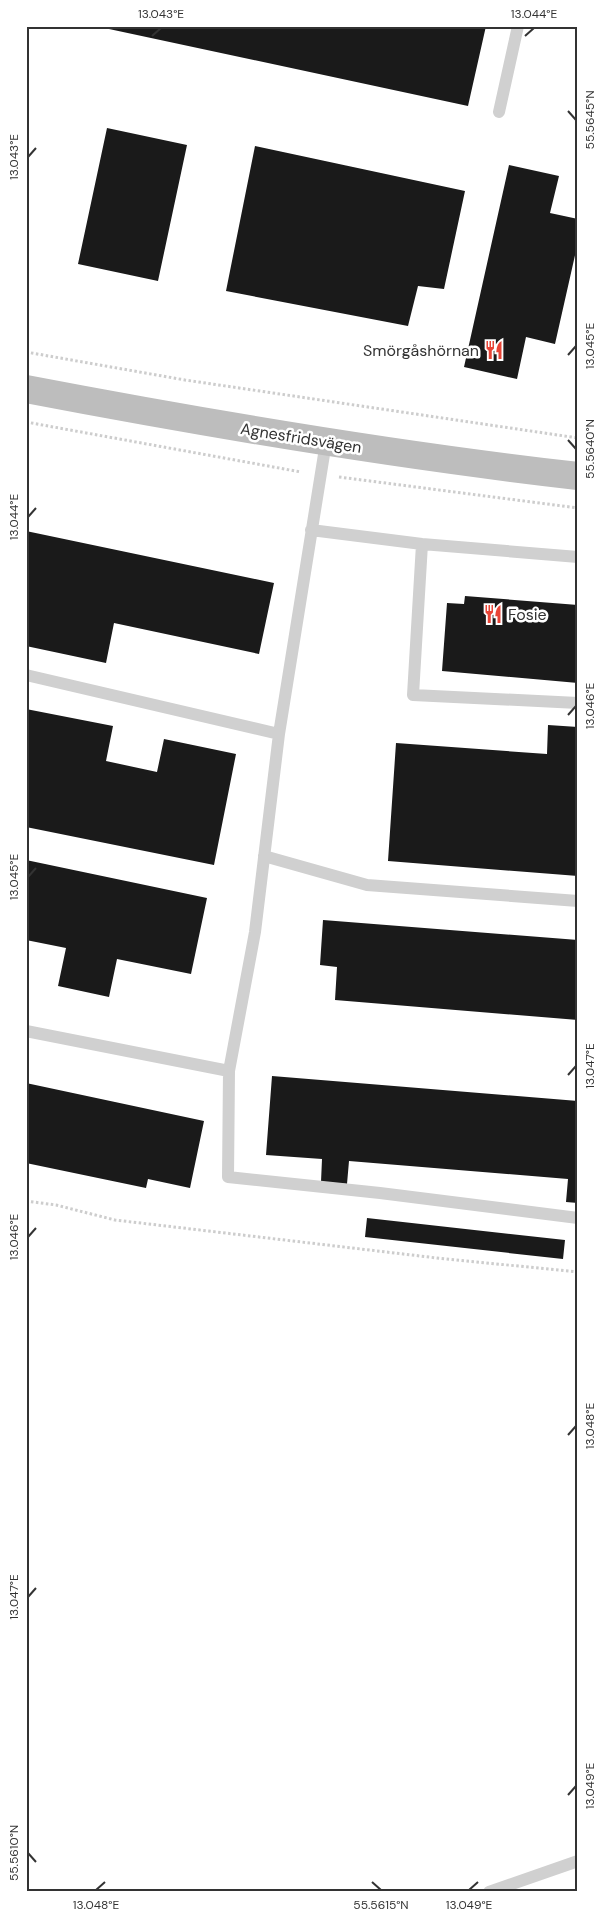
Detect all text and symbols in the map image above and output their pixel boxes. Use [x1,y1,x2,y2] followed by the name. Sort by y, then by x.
[138,6,184,22] text: 13.043°E
[511,6,557,22] text: 13.044°E
[582,91,598,149] text: 55.5645°N
[6,134,22,180] text: 13.043°E
[582,323,598,369] text: 13.045°E
[483,339,505,361] restaurant icon: Smörgåshörnan
[363,340,479,361] place label: Smörgåshörnan
[239,418,363,458] street label: Agnesfridsvägen
[582,419,598,479] text: 55.5640°N
[6,494,22,540] text: 13.044°E
[482,603,504,625] restaurant icon: Fosie
[508,604,547,625] place label: Fosie
[582,682,598,729] text: 13.046°E
[6,854,22,900] text: 13.045°E
[582,1043,598,1089] text: 13.047°E
[6,1213,22,1260] text: 13.046°E
[582,1403,598,1449] text: 13.048°E
[6,1574,22,1620] text: 13.047°E
[582,1762,598,1809] text: 13.049°E
[6,1825,22,1881] text: 55.5610°N
[73,1897,119,1913] text: 13.048°E
[353,1897,409,1913] text: 55.5615°N
[446,1897,493,1913] text: 13.049°E

